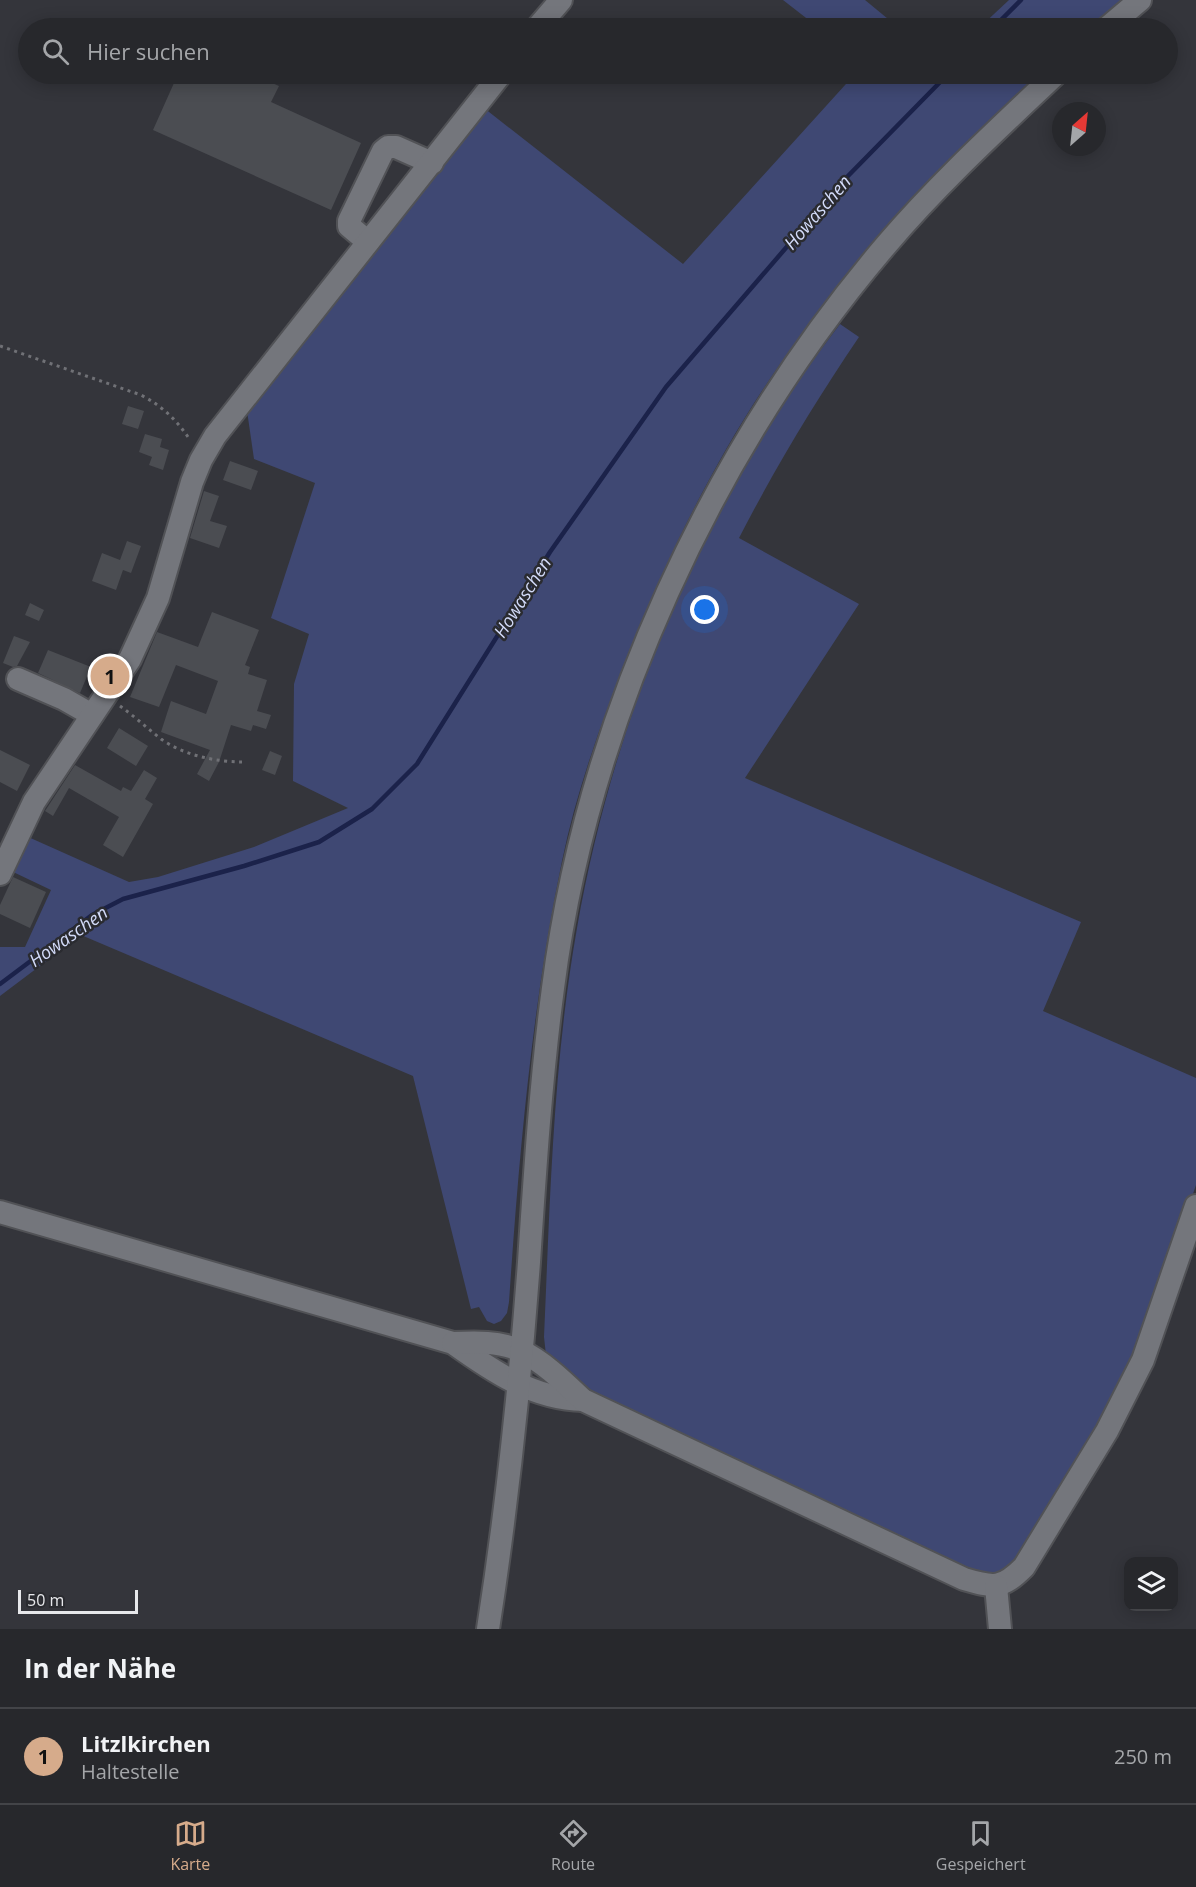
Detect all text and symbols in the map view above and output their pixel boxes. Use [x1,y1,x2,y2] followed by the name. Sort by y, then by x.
[18,18,1178,84] search box
[39,35,72,68] icon: search
[87,36,210,66] text: Hier suchen
[1052,102,1106,156] north arrow
[778,170,856,254] water label: Howaschen
[488,552,556,642] water label: Howaschen
[690,595,719,624] your location
[90,654,130,698] pin: 1
[24,900,112,972] water label: Howaschen
[1124,1557,1178,1611] map controls
[1124,1557,1178,1611] button: layers
[18,1587,138,1614] scale bar
[27,1589,64,1611] text: 50 m
[24,1650,176,1686] text: In der Nähe
[81,1728,211,1758] text: Litzlkirchen
[38,1743,49,1770] text: 1
[1114,1743,1172,1770] text: 250 m
[81,1758,180,1785] text: Haltestelle
[170,1817,210,1875] tab: Karte
[551,1817,595,1875] tab: Route
[936,1817,1026,1875] tab: Gespeichert

